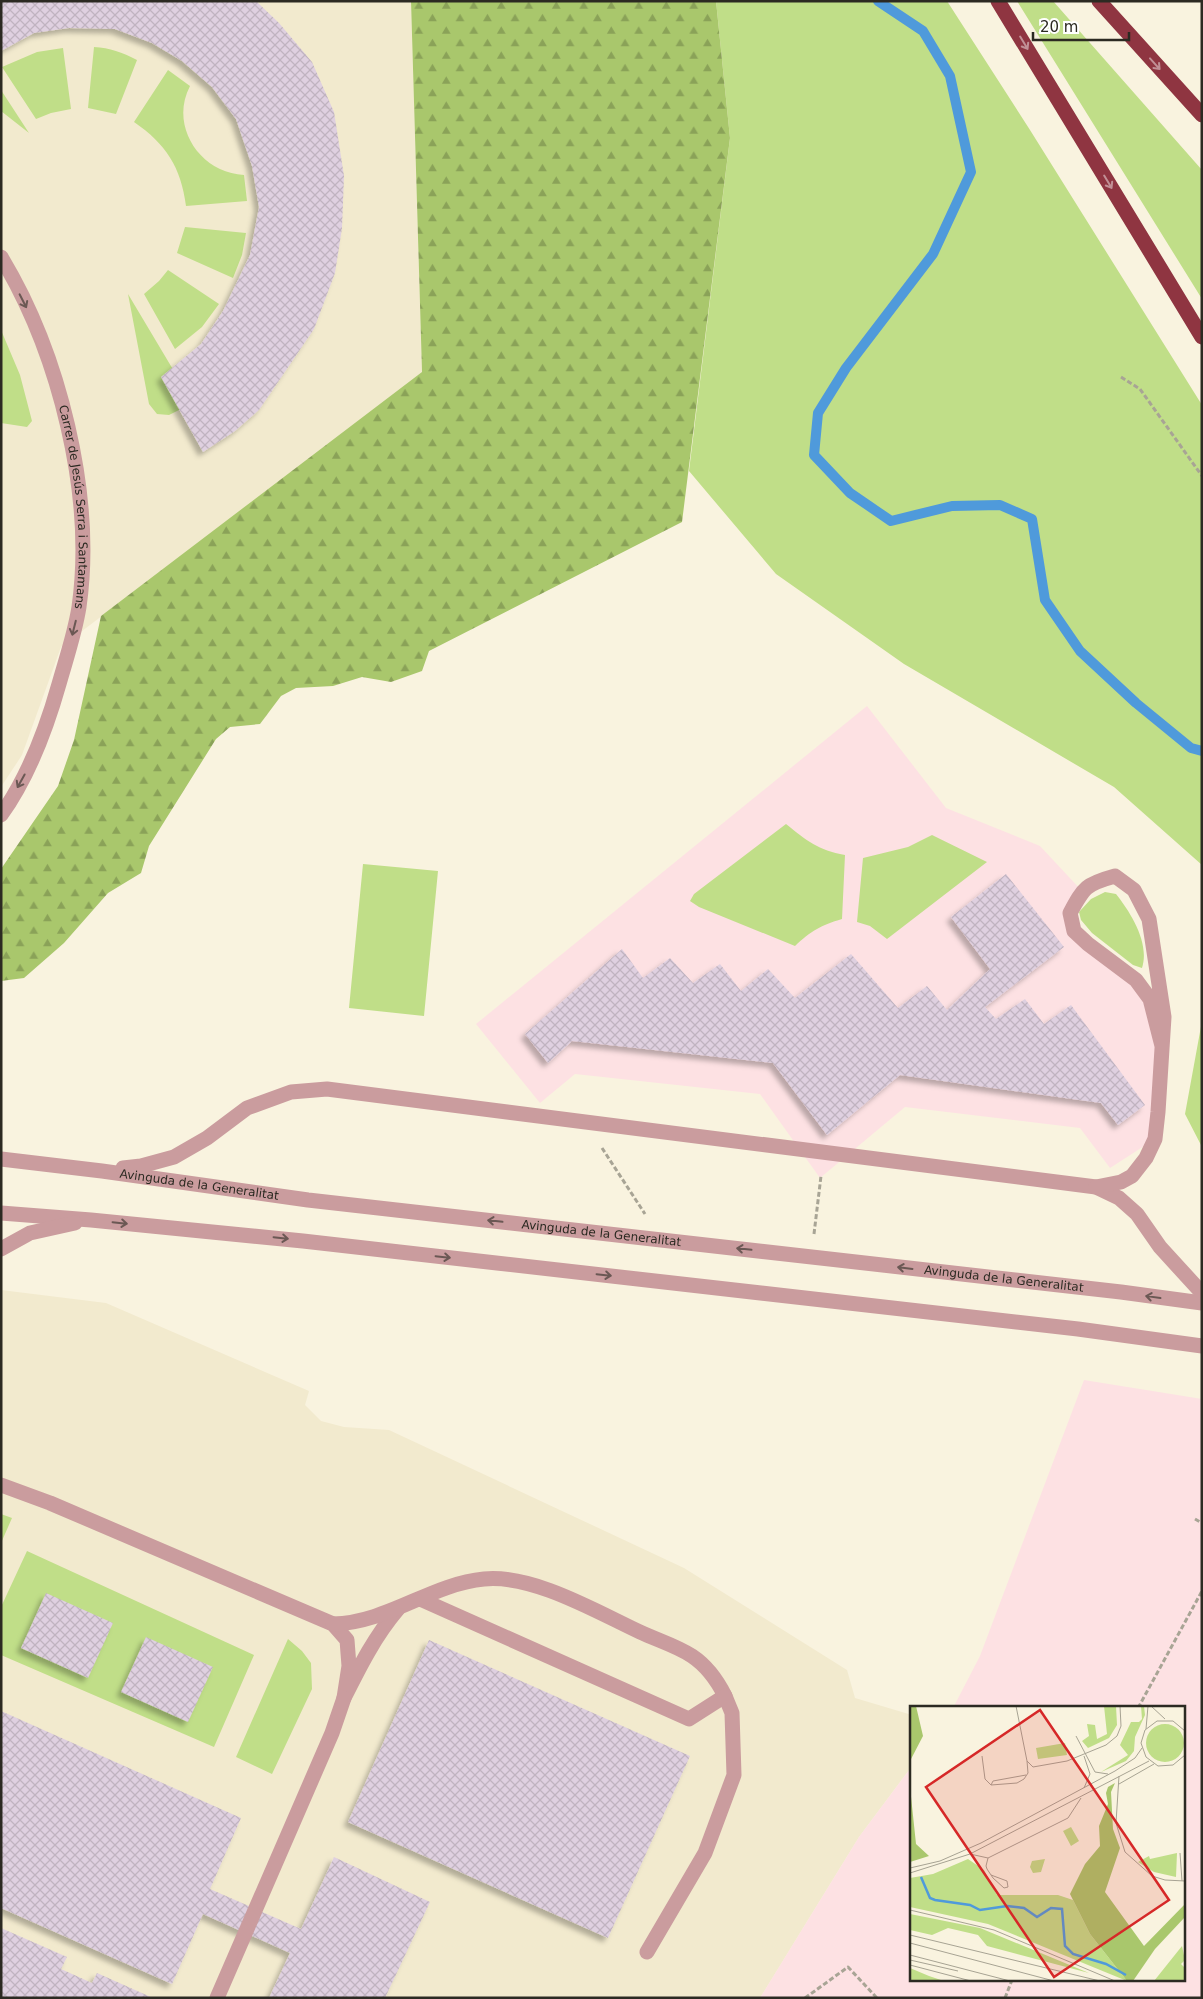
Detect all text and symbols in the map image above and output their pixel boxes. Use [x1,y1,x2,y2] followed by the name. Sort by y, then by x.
[1033,10,1129,42] scale bar
[1040,18,1078,36] text: 20 m
[1019,35,1029,49] one-way arrow
[1149,57,1161,70] one-way arrow
[1103,174,1113,188] one-way arrow
[18,293,28,308] one-way arrow
[56,404,90,610] street label: Carrer de Jesús Serra i Santamans
[68,620,78,636] one-way arrow
[16,774,26,789] one-way arrow
[119,1167,280,1203] street label: Avinguda de la Generalitat
[488,1216,504,1226] one-way arrow
[521,1217,682,1249] street label: Avinguda de la Generalitat
[111,1218,127,1227] one-way arrow
[273,1234,289,1243] one-way arrow
[736,1244,752,1254] one-way arrow
[435,1252,451,1262] one-way arrow
[897,1263,913,1273] one-way arrow
[923,1263,1085,1295] street label: Avinguda de la Generalitat
[596,1270,612,1280] one-way arrow
[1146,1291,1162,1301] one-way arrow
[910,1706,1186,1982] inset map

